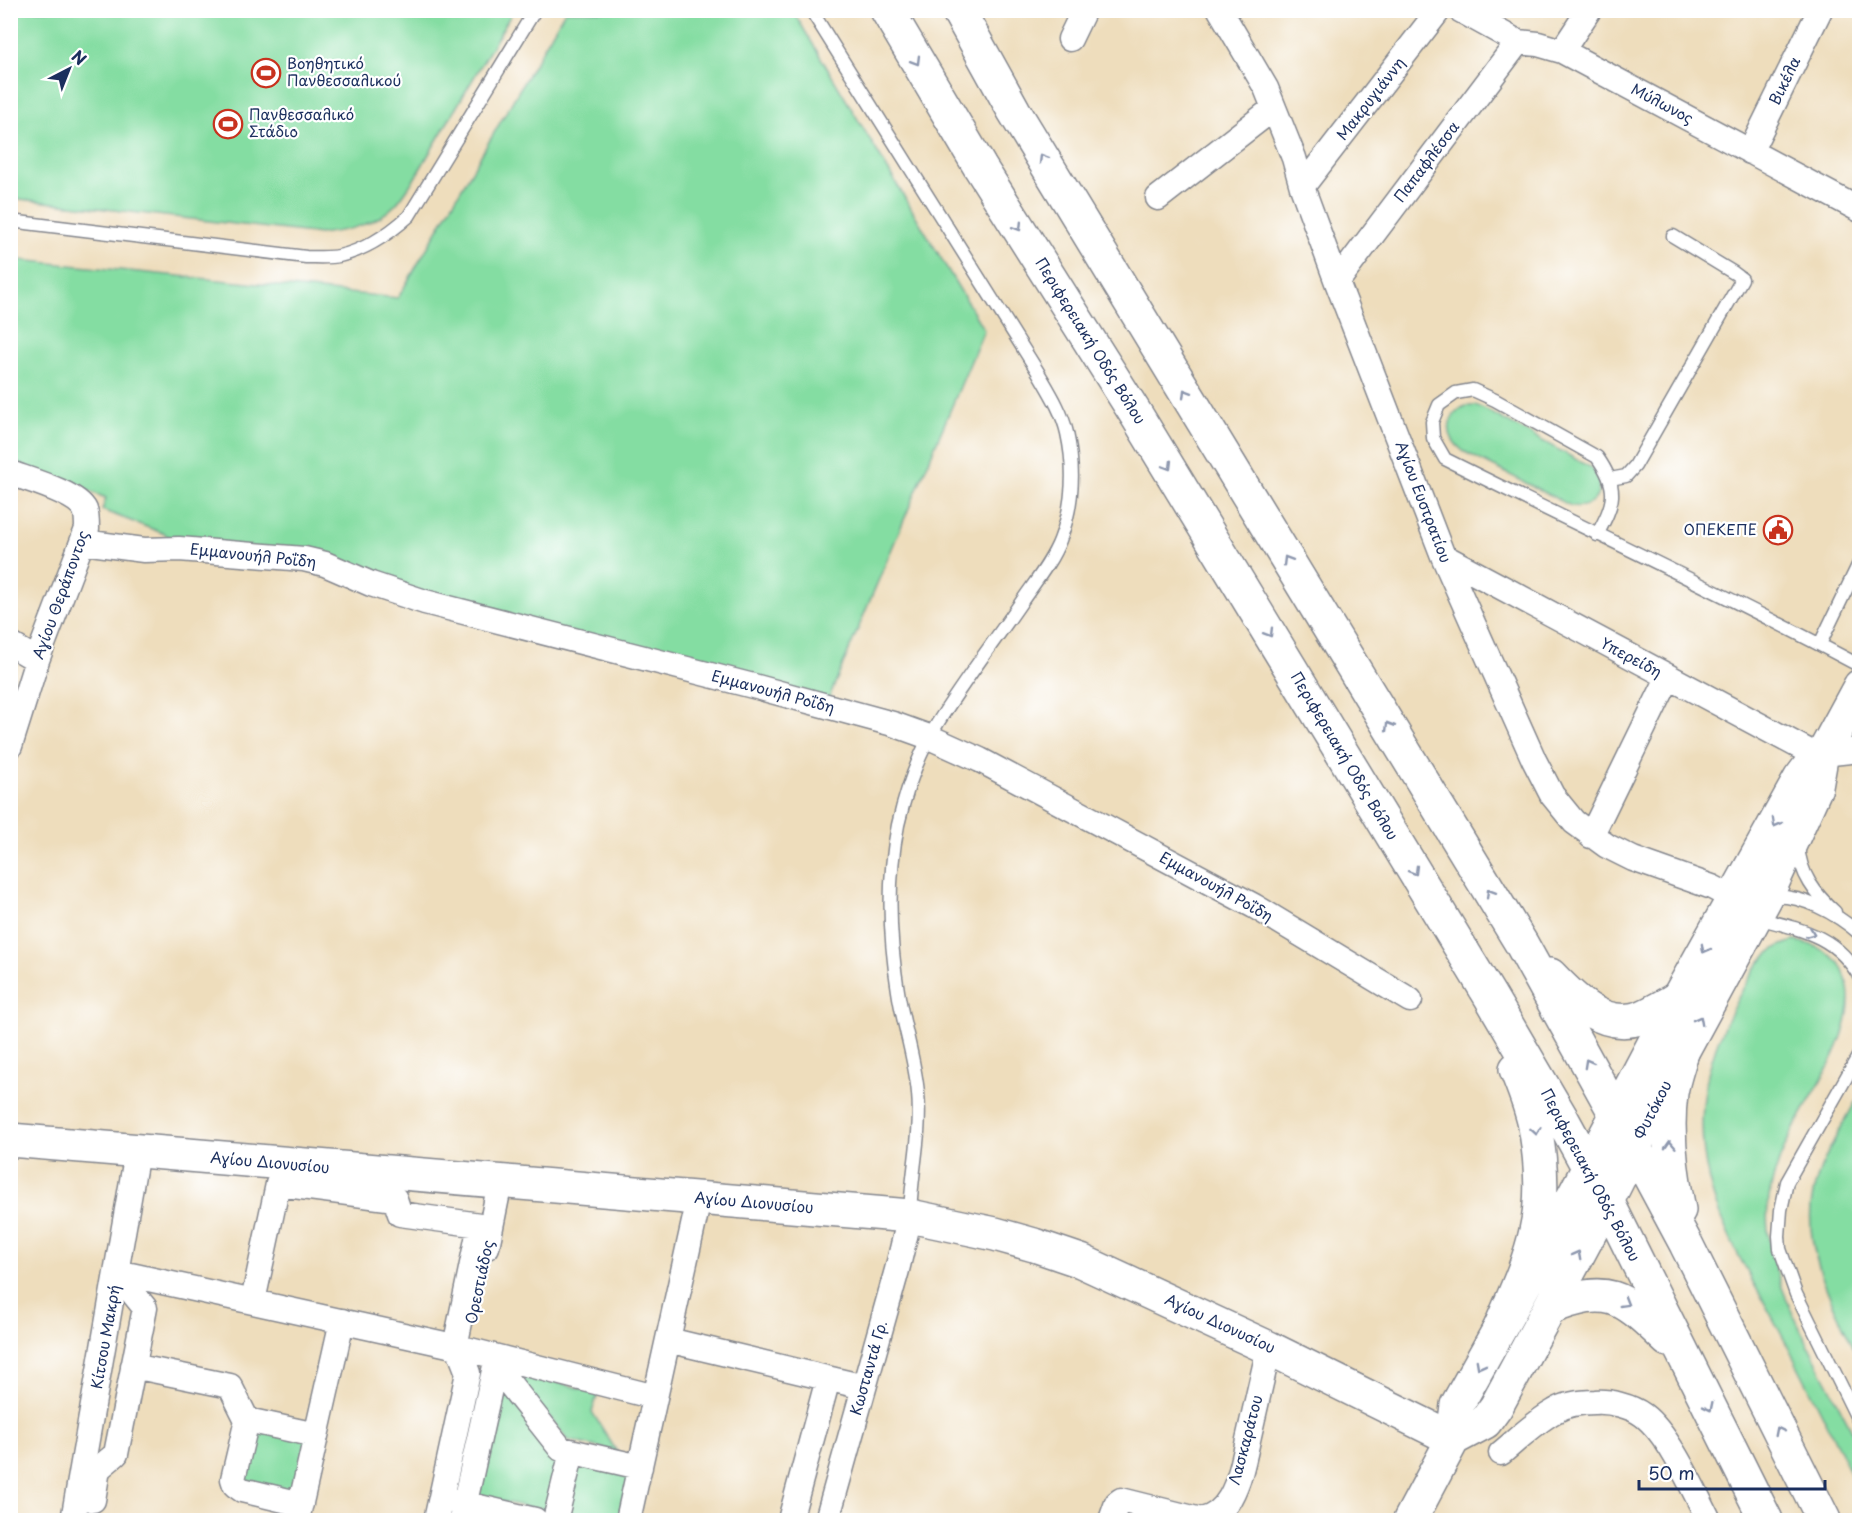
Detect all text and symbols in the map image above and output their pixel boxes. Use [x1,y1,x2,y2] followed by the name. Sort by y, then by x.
[39,39,99,99] north arrow
[67,44,92,70] text: N
[287,51,401,91] place label: Βοηθητικό Πανθεσσαλικού
[1330,52,1410,145] street label: Μακρυγιάννη
[1762,52,1805,108] street label: Βικέλα
[908,55,920,65] one-way arrow
[250,57,282,89] sports icon: Βοηθητικό Πανθεσσαλικού
[1627,77,1698,129] street label: Μύλωνος
[249,102,354,142] place label: Πανθεσσαλικό Στάδιο
[212,108,244,140] sports icon: Πανθεσσαλικό Στάδιο
[1388,115,1464,207] street label: Παπαφλέσσα
[1038,154,1050,164] one-way arrow
[1011,221,1023,231] one-way arrow
[1030,252,1152,428] street label: Περιφερειακή Οδός Βόλου
[1182,389,1193,399] one-way arrow
[1391,437,1458,566] street label: Αγίου Ευστρατίου
[1160,460,1172,470] one-way arrow
[1762,514,1794,546] public building icon: ΟΠΕΚΕΠΕ
[1684,517,1757,540] place label: ΟΠΕΚΕΠΕ
[26,527,94,662] street label: Αγίου Θεράποντος
[189,536,317,573] street label: Εμμανουήλ Ροΐδη
[1283,556,1295,566] one-way arrow
[1262,627,1273,637] one-way arrow
[1597,631,1666,682] street label: Υπερείδη
[709,663,838,718] street label: Εμμανουήλ Ροΐδη
[1286,666,1405,844] street label: Περιφερειακή Οδός Βόλου
[1384,722,1396,732] one-way arrow
[1772,817,1783,827] one-way arrow
[1156,845,1278,926] street label: Εμμανουήλ Ροΐδη
[1407,865,1418,875] one-way arrow
[1486,889,1498,899] one-way arrow
[1806,926,1816,939] one-way arrow
[1701,943,1712,953] one-way arrow
[1692,1016,1703,1026] one-way arrow
[1584,1059,1595,1070] one-way arrow
[1627,1076,1676,1143] street label: Φυτόκου
[1536,1084,1647,1265] street label: Περιφερειακή Οδός Βόλου
[1529,1127,1541,1136] one-way arrow
[1664,1141,1677,1150] one-way arrow
[210,1145,331,1178] street label: Αγίου Διονυσίου
[694,1185,815,1218] street label: Αγίου Διονυσίου
[458,1237,499,1326] street label: Ορεστιάδος
[1570,1251,1581,1262] one-way arrow
[84,1283,125,1391] street label: Κίτσου Μακρή
[1162,1287,1280,1358] street label: Αγίου Διονυσίου
[1619,1296,1629,1308] one-way arrow
[843,1317,892,1418] street label: Κωσταντά Γρ.
[1476,1359,1487,1369] one-way arrow
[1222,1392,1268,1487] street label: Λασκαράτου
[1702,1400,1714,1411] one-way arrow
[1775,1426,1787,1437] one-way arrow
[1639,1453,1825,1491] scale bar
[1648,1459,1695,1486] text: 50 m

